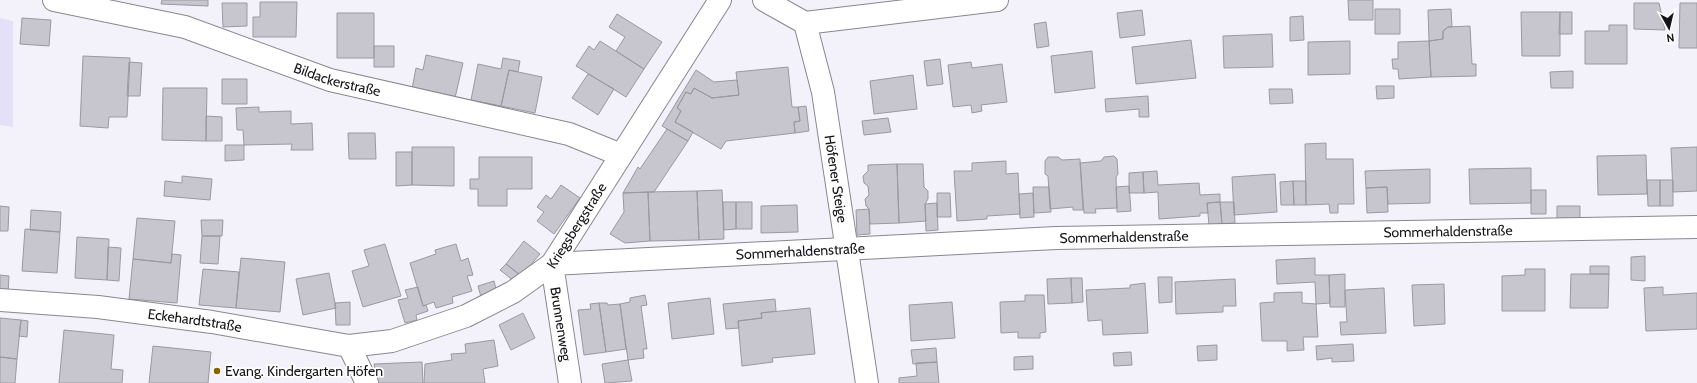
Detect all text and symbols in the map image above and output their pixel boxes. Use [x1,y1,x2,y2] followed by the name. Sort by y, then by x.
[1649,8,1689,48] north arrow
[1666,30,1675,45] text: N
[291,59,382,100] street label: Bildackerstraße
[821,134,852,224] street label: Höfener Steige
[542,179,610,272] street label: Kriegsbergstraße
[1383,221,1513,241] street label: Sommerhaldenstraße
[1059,227,1189,247] street label: Sommerhaldenstraße
[735,239,865,264] street label: Sommerhaldenstraße
[546,286,576,363] street label: Brunnenweg
[147,305,243,336] street label: Eckehardtstraße
[225,362,383,380] place label: Evang. Kindergarten Höfen
[212,366,222,376] marker: Evang. Kindergarten Höfen

